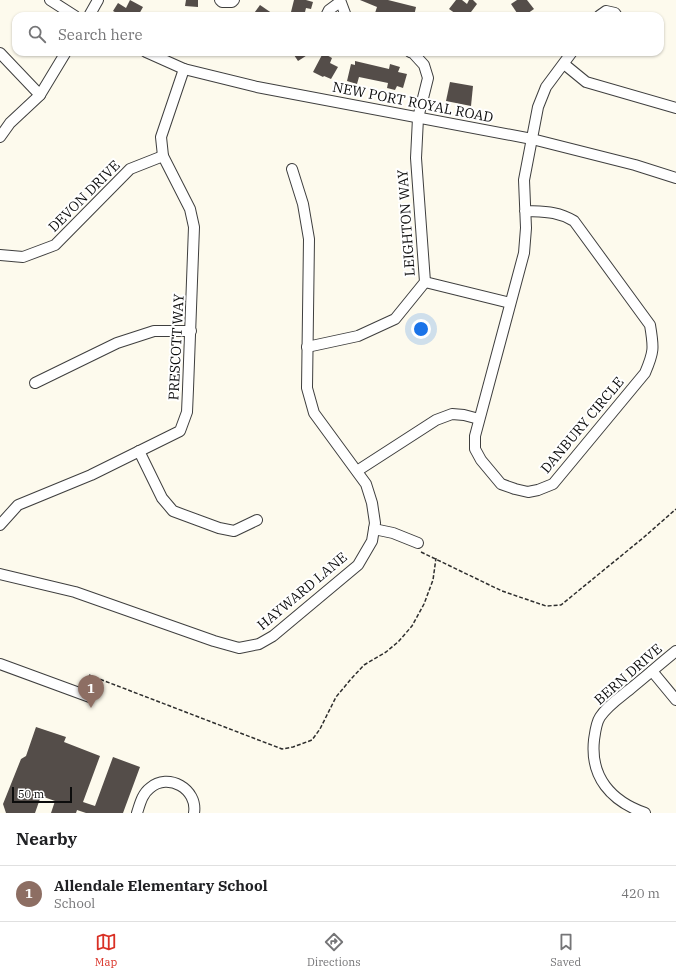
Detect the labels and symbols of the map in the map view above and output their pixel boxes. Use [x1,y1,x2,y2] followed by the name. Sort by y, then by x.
[331,78,495,126] street label: NEW PORT ROYAL ROAD
[44,156,124,236] street label: DEVON DRIVE
[393,169,419,277] street label: LEIGHTON WAY
[164,293,188,401] street label: PRESCOTT WAY
[411,319,431,339] your location
[536,373,628,477] street label: DANBURY CIRCLE
[253,548,351,634] street label: HAYWARD LANE
[590,640,666,708] street label: BERN DRIVE
[78,675,104,708] pin: 1
[12,785,72,804] scale bar

